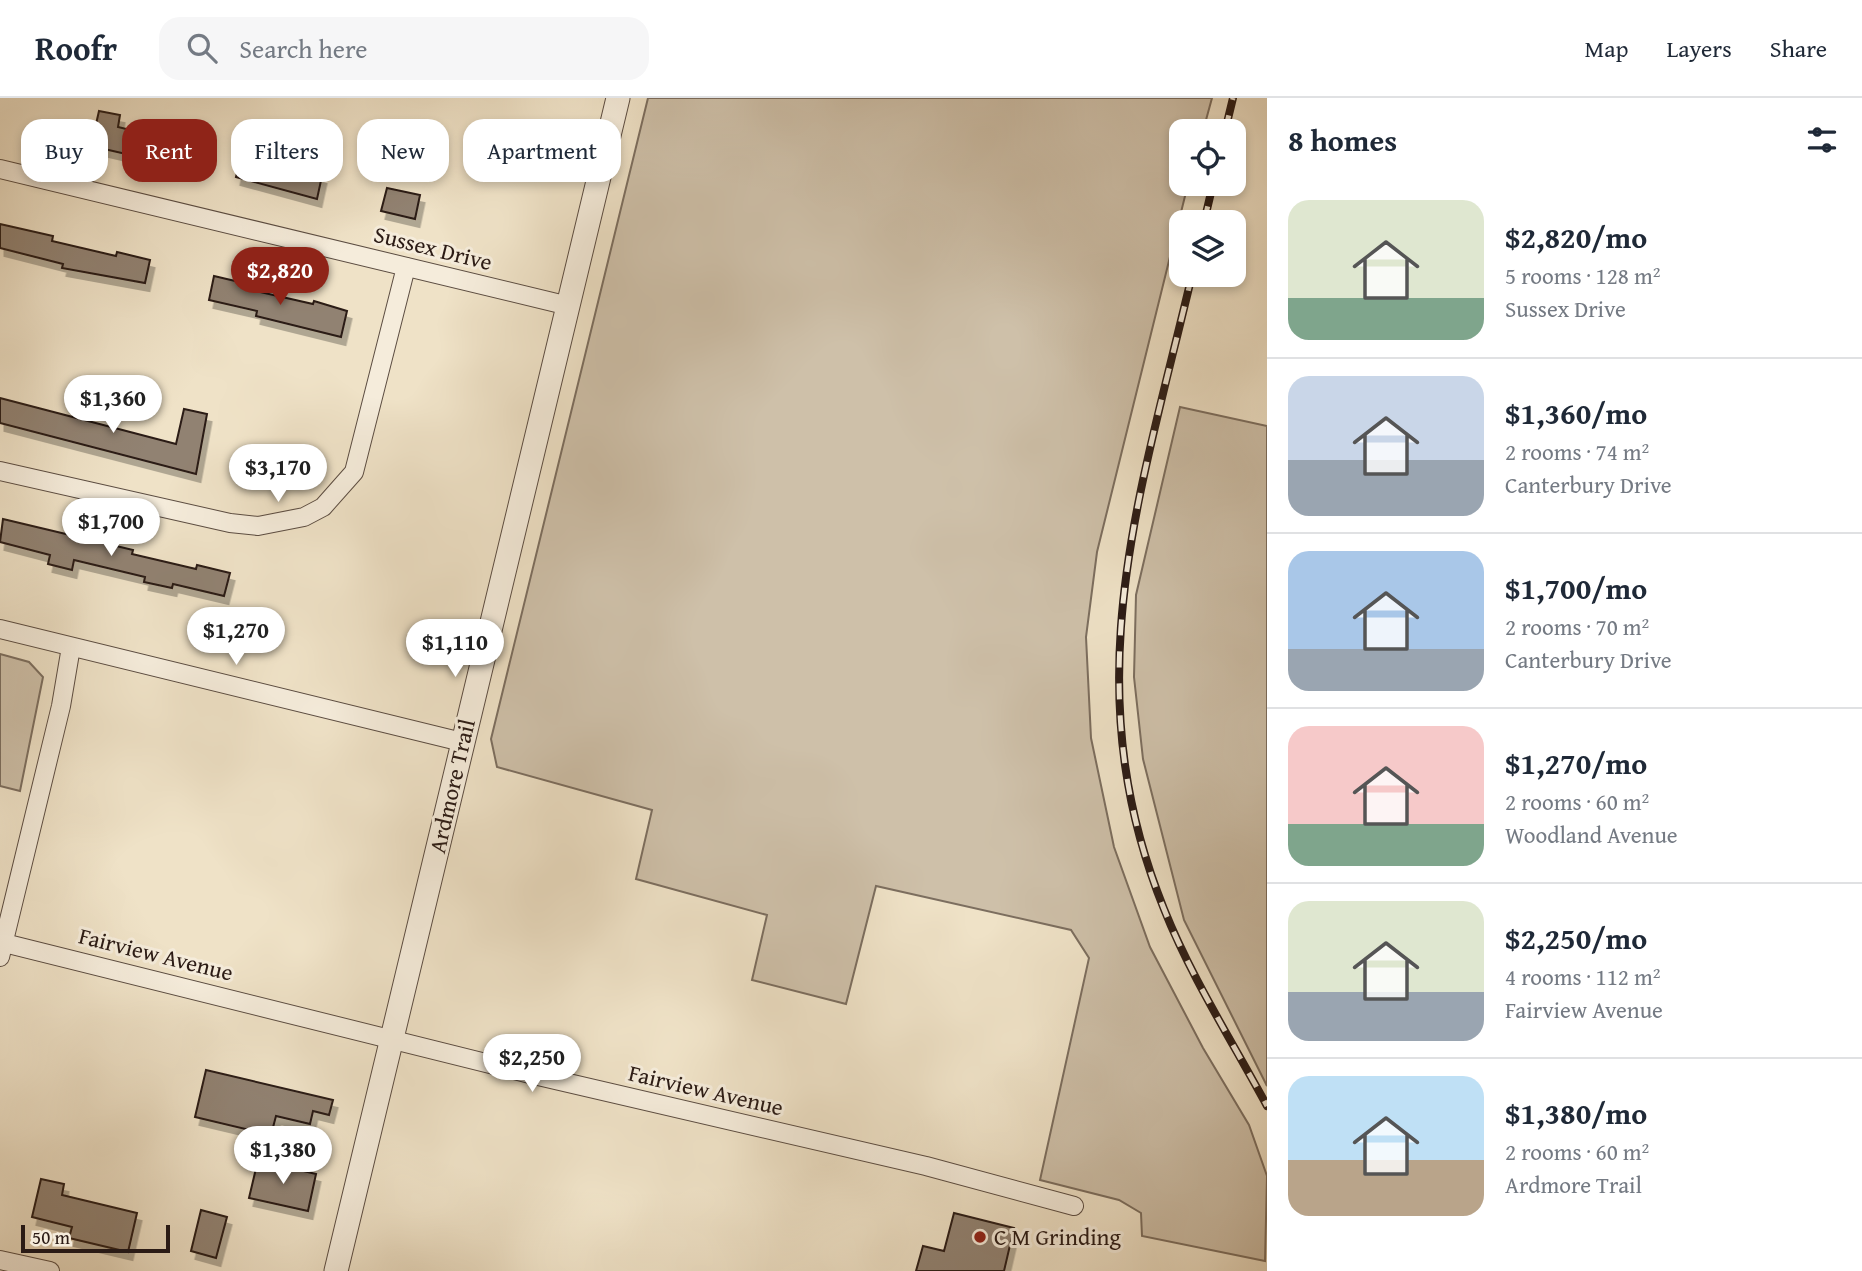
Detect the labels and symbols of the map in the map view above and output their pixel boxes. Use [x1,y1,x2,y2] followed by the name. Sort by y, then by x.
[371,217,496,278] street label: Sussex Drive
[223,248,337,307] pin: $2,820
[56,376,170,435] pin: $1,360
[221,444,335,504] pin: $3,170
[54,498,168,558] pin: $1,700
[179,608,293,667] pin: $1,270
[398,620,512,679] pin: $1,110
[420,715,483,856] street label: Ardmore Trail
[76,918,237,989] street label: Fairview Avenue
[475,1034,589,1094] pin: $2,250
[625,1056,787,1123] street label: Fairview Avenue
[226,1126,340,1186] pin: $1,380
[994,1220,1122,1253] place label: C M Grinding
[21,1222,170,1254] scale bar
[972,1229,988,1245] marker: C M Grinding

